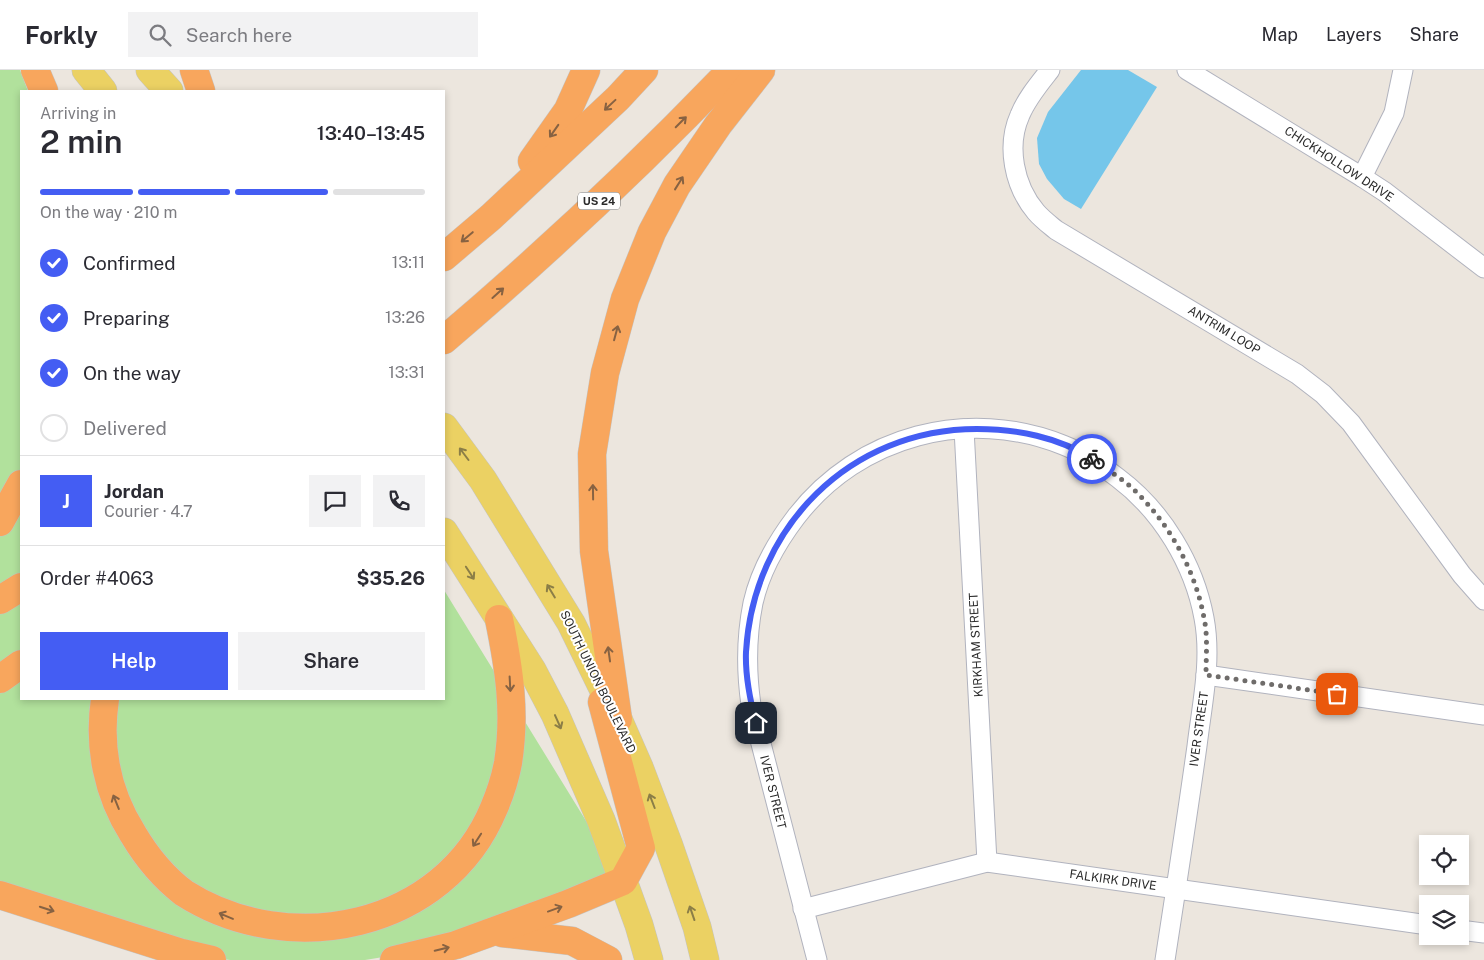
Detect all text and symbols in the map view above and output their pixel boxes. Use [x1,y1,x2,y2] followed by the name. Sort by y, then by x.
[128,12,478,57] search box
[25,21,98,49] text: Forkly
[146,21,174,49] icon: search
[186,24,292,46] text: Search here
[1262,24,1298,45] text: Map
[1326,24,1382,45] text: Layers
[1410,24,1459,45] text: Share
[604,99,617,111] one-way arrow
[40,104,116,123] text: Arriving in
[675,116,687,128] one-way arrow
[317,122,425,144] text: 13:40–13:45
[40,123,123,160] text: 2 min
[549,123,559,137] one-way arrow
[1282,123,1396,205] street label: CHICKHOLLOW DRIVE
[674,177,684,191] one-way arrow
[578,192,620,210] road number: US 24
[40,203,177,222] text: On the way · 210 m
[461,231,474,242] one-way arrow
[40,249,68,277] icon: check
[83,252,176,274] text: Confirmed
[392,253,425,272] text: 13:11
[491,287,504,298] one-way arrow
[1185,303,1263,357] street label: ANTRIM LOOP
[40,304,68,332] icon: check
[83,307,170,329] text: Preparing
[385,308,425,327] text: 13:26
[612,325,621,341] one-way arrow
[40,359,68,387] icon: check
[83,362,181,384] text: On the way
[388,363,425,382] text: 13:31
[83,417,167,439] text: Delivered
[1067,434,1117,484] courier
[1078,445,1106,473] icon: bike
[459,447,469,461] one-way arrow
[309,475,361,527] button: chat
[373,475,425,527] button: phone
[104,480,164,502] text: Jordan
[588,485,597,501] one-way arrow
[62,490,70,512] text: J
[104,502,193,521] text: Courier · 4.7
[465,566,475,580] one-way arrow
[40,567,154,589] text: Order #4063
[356,567,425,589] text: $35.26
[546,585,556,599] one-way arrow
[966,592,986,698] street label: KIRKHAM STREET
[557,608,639,756] street label: SOUTH UNION BOULEVARD
[40,632,228,690] button: Help
[238,632,425,690] button: Share
[604,646,614,662] one-way arrow
[1316,673,1358,715] pin
[506,676,515,692] one-way arrow
[1323,680,1351,708] icon: bag
[1187,691,1211,767] street label: IVER STREET
[735,702,777,744] pin
[742,709,770,737] icon: home
[554,714,564,729] one-way arrow
[757,754,789,830] street label: IVER STREET
[646,793,655,808] one-way arrow
[111,795,121,810] one-way arrow
[472,833,482,847] one-way arrow
[1419,835,1469,945] map controls
[1419,835,1469,885] button: locate
[1068,867,1158,893] street label: FALKIRK DRIVE
[1419,895,1469,945] button: layers
[38,904,54,914] one-way arrow
[547,904,562,913] one-way arrow
[687,906,696,921] one-way arrow
[219,910,234,920] one-way arrow
[433,944,449,953] one-way arrow

